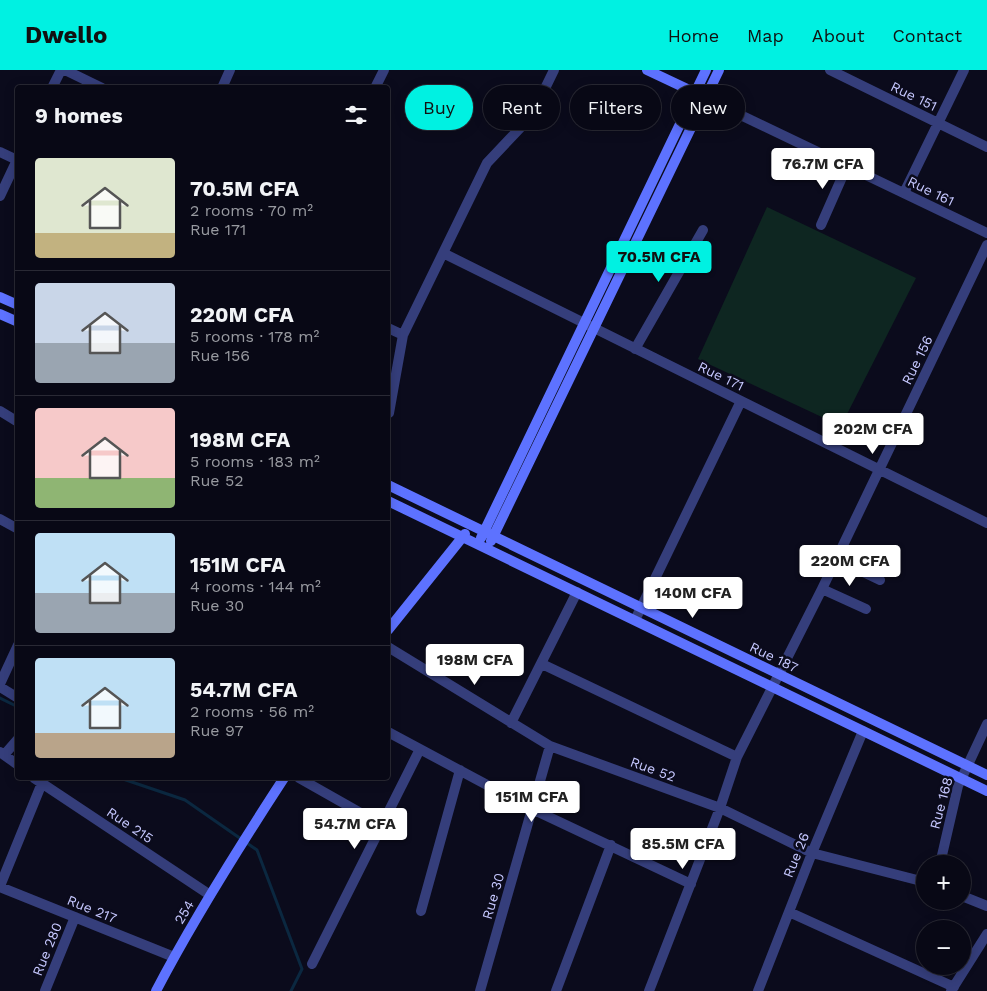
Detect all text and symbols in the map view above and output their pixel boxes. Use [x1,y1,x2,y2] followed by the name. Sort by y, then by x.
[25,21,107,49] text: Dwello
[668,25,719,46] text: Home
[747,25,784,46] text: Map
[812,25,864,46] text: About
[892,25,962,46] text: Contact
[888,78,940,114] street label: Rue 151
[405,85,473,130] chip: Buy
[483,85,560,130] chip: Rent
[570,85,661,130] chip: Filters
[671,85,745,130] chip: New
[342,101,370,129] icon: filters
[35,103,123,128] text: 9 homes
[766,148,880,190] pin: 76.7M CFA
[782,154,864,173] text: 76.7M CFA
[905,173,957,209] street label: Rue 161
[190,176,299,201] text: 70.5M CFA
[75,178,135,238] icon: home
[190,201,313,220] text: 2 rooms · 70 m²
[190,220,246,239] text: Rue 171
[602,240,716,283] pin: 70.5M CFA
[617,247,701,266] text: 70.5M CFA
[190,302,294,327] text: 220M CFA
[75,303,135,363] icon: home
[190,327,319,346] text: 5 rooms · 178 m²
[898,333,936,387] street label: Rue 156
[190,346,250,365] text: Rue 156
[695,358,747,394] street label: Rue 171
[821,412,925,455] pin: 202M CFA
[833,419,913,438] text: 202M CFA
[190,427,290,452] text: 198M CFA
[75,428,135,488] icon: home
[190,452,320,471] text: 5 rooms · 183 m²
[190,471,244,490] text: Rue 52
[798,544,902,587] pin: 220M CFA
[810,551,890,570] text: 220M CFA
[190,552,286,577] text: 151M CFA
[75,553,135,613] icon: home
[641,576,745,619] pin: 140M CFA
[190,577,321,596] text: 4 rooms · 144 m²
[654,583,732,602] text: 140M CFA
[190,596,244,615] text: Rue 30
[747,638,801,676] street label: Rue 187
[423,644,527,686] pin: 198M CFA
[437,650,513,669] text: 198M CFA
[190,677,297,702] text: 54.7M CFA
[75,678,135,738] icon: home
[190,702,314,721] text: 2 rooms · 56 m²
[190,721,244,740] text: Rue 97
[628,753,678,785] street label: Rue 52
[926,775,956,831] street label: Rue 168
[480,780,584,823] pin: 151M CFA
[496,787,568,806] text: 151M CFA
[104,804,156,846] street label: Rue 215
[298,808,412,850] pin: 54.7M CFA
[314,814,396,833] text: 54.7M CFA
[626,828,740,870] pin: 85.5M CFA
[780,830,812,880] street label: Rue 26
[642,834,724,853] text: 85.5M CFA
[916,855,971,975] map controls
[916,855,971,910] button: +
[479,871,507,921] street label: Rue 30
[65,892,119,926] street label: Rue 217
[171,897,197,927] street label: 254
[29,920,65,978] street label: Rue 280
[916,920,971,975] button: −

